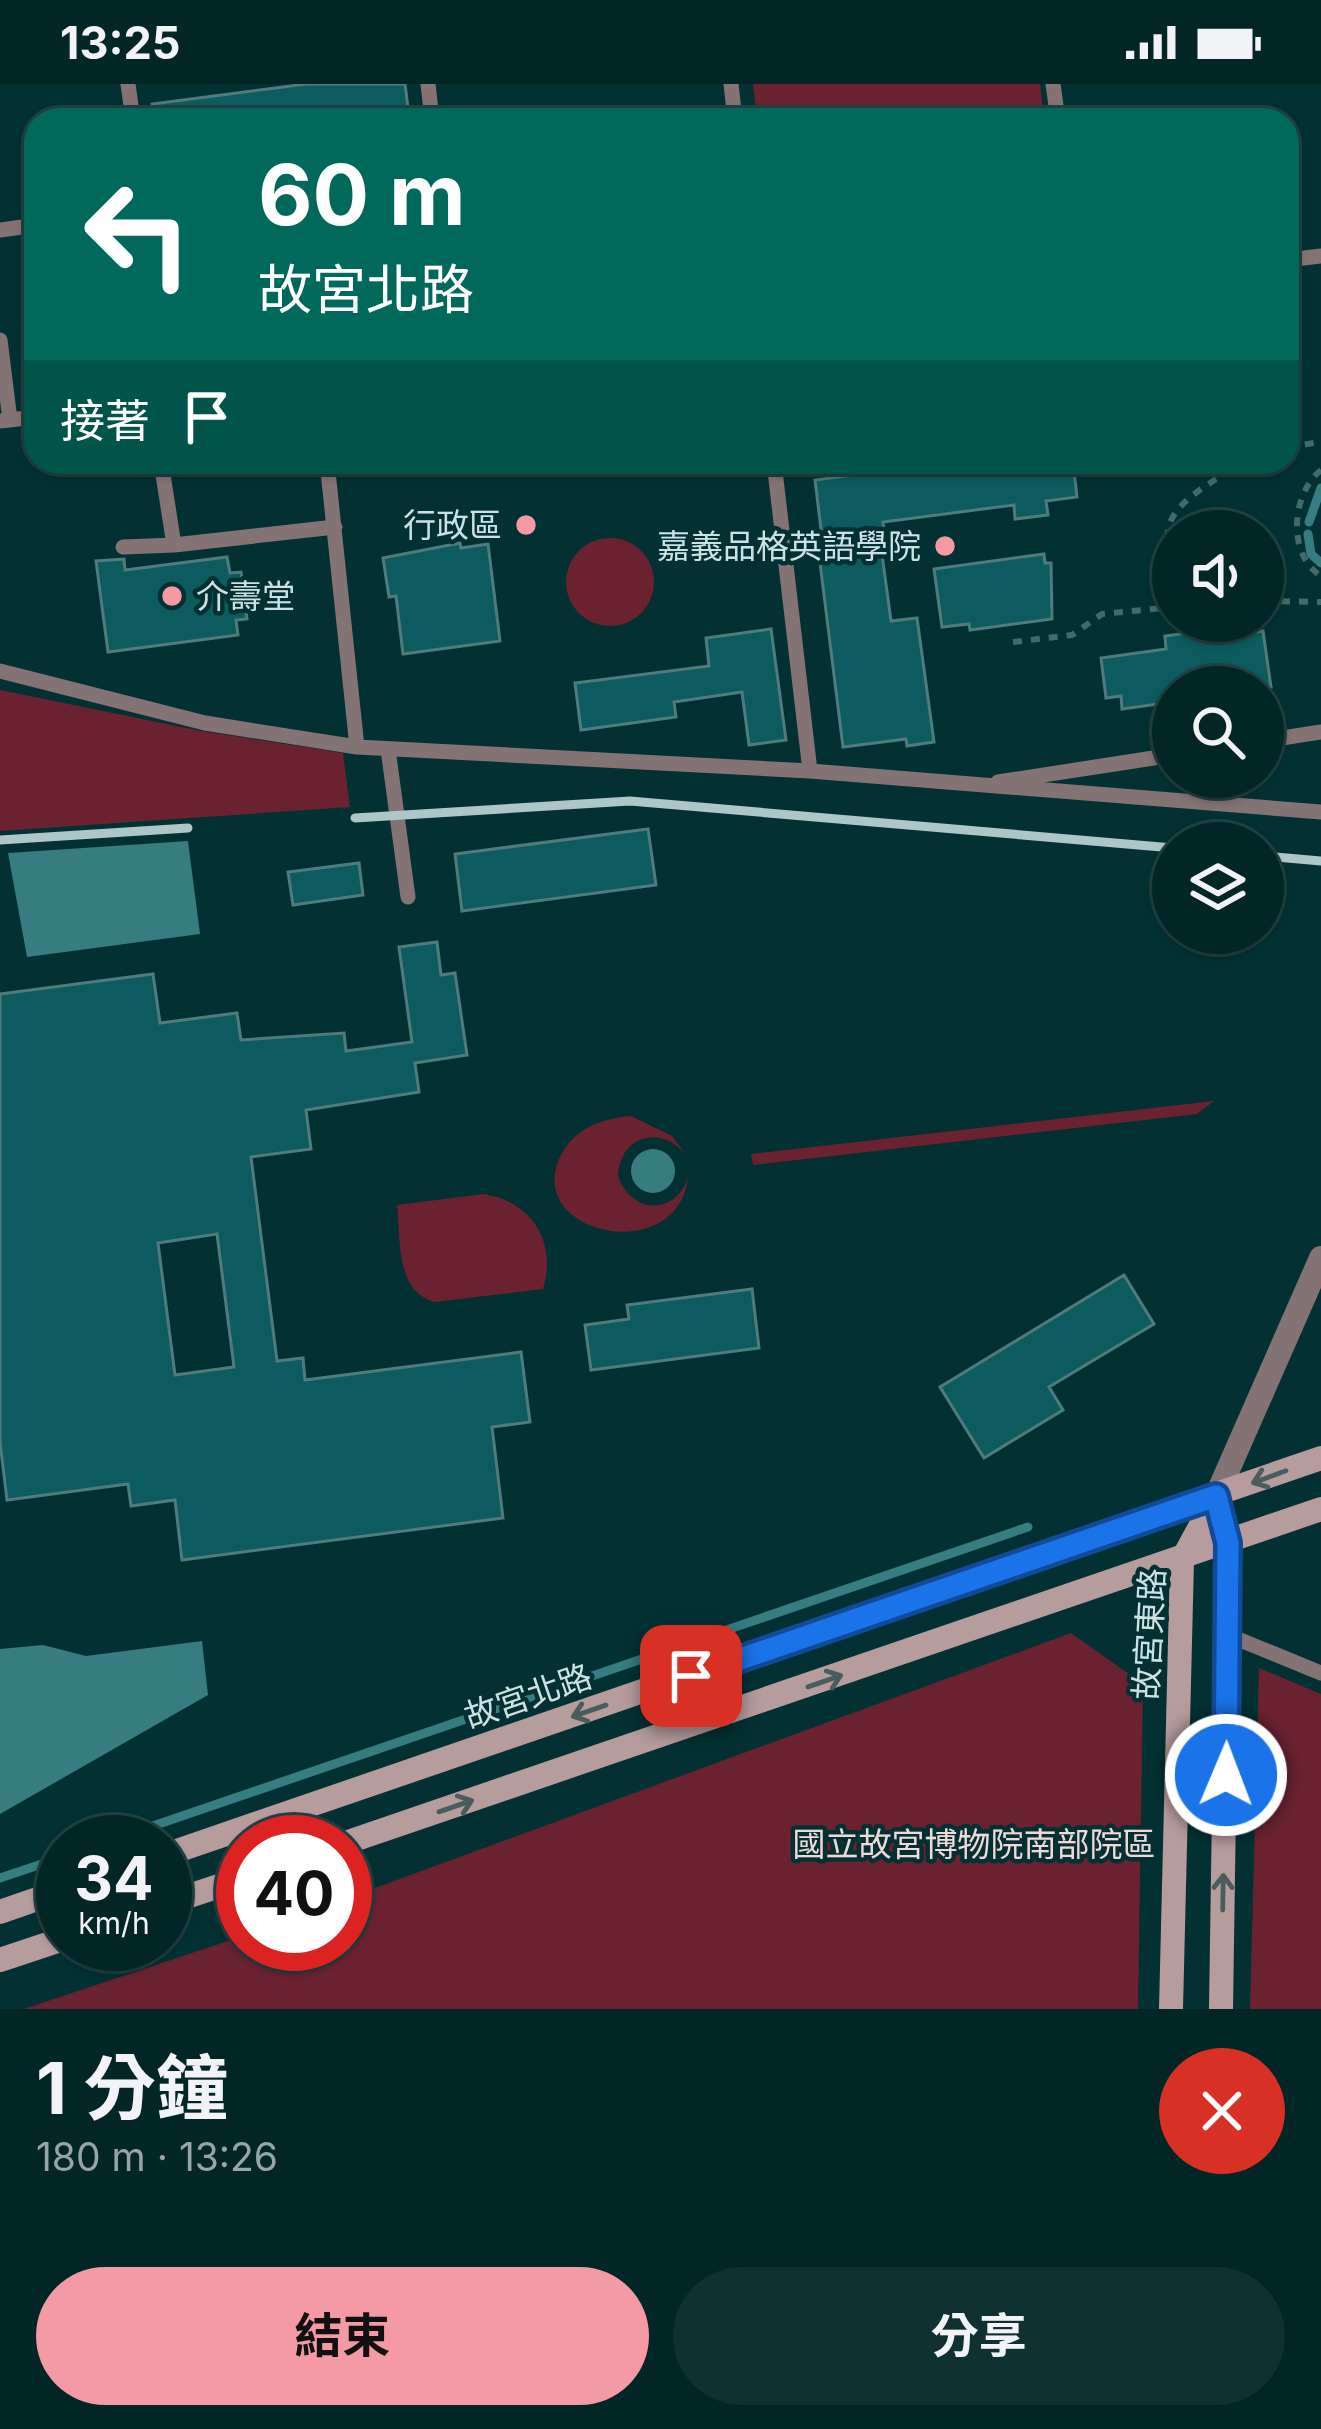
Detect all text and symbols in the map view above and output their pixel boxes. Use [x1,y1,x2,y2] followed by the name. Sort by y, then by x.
[60,15,181,70] text: 13:25
[258,144,466,245] text: 60 m
[60,156,216,312] icon: left
[258,257,474,322] text: 故宮北路
[174,384,240,450] icon: arrive
[60,393,150,448] text: 接著
[403,505,502,545] place label: 行政區
[1152,510,1284,954] map controls
[1152,510,1284,642] button: sound
[513,512,539,538] marker: 行政區
[657,526,921,566] place label: 嘉義品格英語學院
[932,533,958,559] marker: 嘉義品格英語學院
[196,576,295,616] place label: 介壽堂
[159,583,185,609] marker: 介壽堂
[1152,666,1284,798] button: search
[1152,822,1284,954] button: layers
[1251,1468,1288,1490] one-way arrow
[1126,1567,1172,1701] street label: 故宮東路
[640,1625,742,1727] pin
[658,1643,724,1709] icon: arrive
[459,1656,597,1736] street label: 故宮北路
[806,1669,843,1690] one-way arrow
[571,1702,608,1723] one-way arrow
[1163,1712,1289,1838] position arrow
[437,1794,474,1815] one-way arrow
[216,1815,372,1971] speed limit sign: 40
[793,1824,1156,1864] park label: 國立故宮博物院南部院區
[74,1842,154,1914] text: 34
[1212,1873,1235,1912] one-way arrow
[78,1905,150,1941] text: km/h
[36,2044,228,2131] text: 1 分鐘
[1159,2048,1285,2174] button: close
[36,2133,278,2180] text: 180 m · 13:26
[36,2267,649,2405] button: 結束
[673,2267,1285,2405] button: 分享

